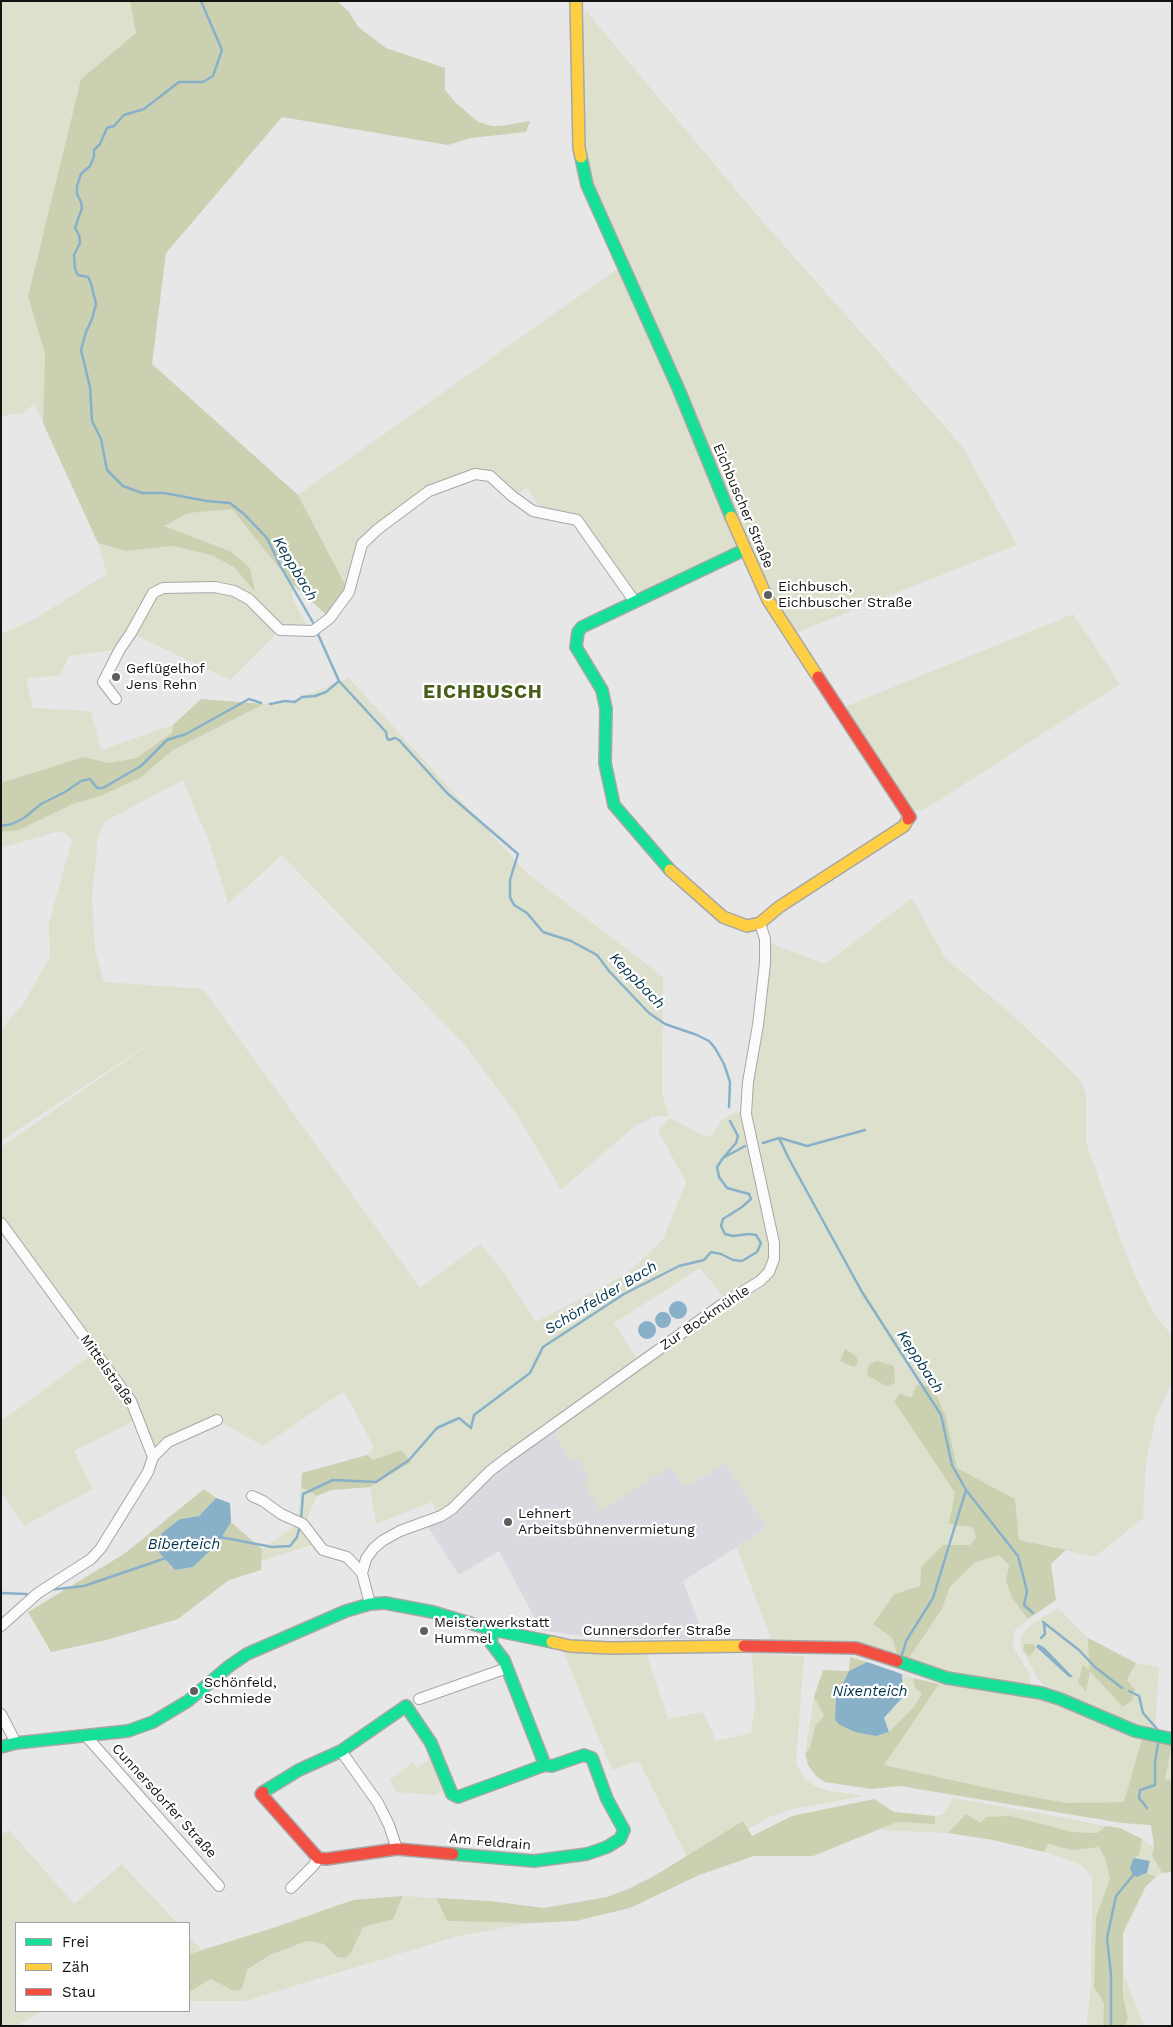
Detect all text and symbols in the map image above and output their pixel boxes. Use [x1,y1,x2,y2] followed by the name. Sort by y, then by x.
[709,441,777,571] street label: Eichbuscher Straße
[269,534,321,604] water label: Keppbach
[778,579,912,612] place label: Eichbusch, Eichbuscher Straße
[762,589,774,601] marker: Eichbusch, Eichbuscher Straße
[126,661,205,694] place label: Geflügelhof Jens Rehn
[110,671,122,683] marker: Geflügelhof Jens Rehn
[422,681,544,703] district label: EICHBUSCH
[606,949,668,1013] water label: Keppbach
[542,1257,660,1339] water label: Schönfelder Bach
[657,1282,753,1354] street label: Zur Bockmühle
[893,1327,947,1397] water label: Keppbach
[77,1331,137,1409] street label: Mittelstraße
[518,1506,695,1538] place label: Lehnert Arbeitsbühnenvermietung
[502,1516,514,1528] marker: Lehnert Arbeitsbühnenvermietung
[148,1536,220,1554] water label: Biberteich
[434,1615,549,1648] place label: Meisterwerkstatt Hummel
[583,1623,731,1639] street label: Cunnersdorfer Straße
[418,1625,430,1637] marker: Meisterwerkstatt Hummel
[204,1675,277,1708] place label: Schönfeld, Schmiede
[832,1683,908,1701] water label: Nixenteich
[188,1685,200,1697] marker: Schönfeld, Schmiede
[108,1740,220,1862] street label: Cunnersdorfer Straße
[448,1830,532,1854] street label: Am Feldrain
[15,1922,190,2012] legend
[62,1933,89,1951] text: Frei
[62,1958,89,1976] text: Zäh
[62,1983,96,2001] text: Stau

